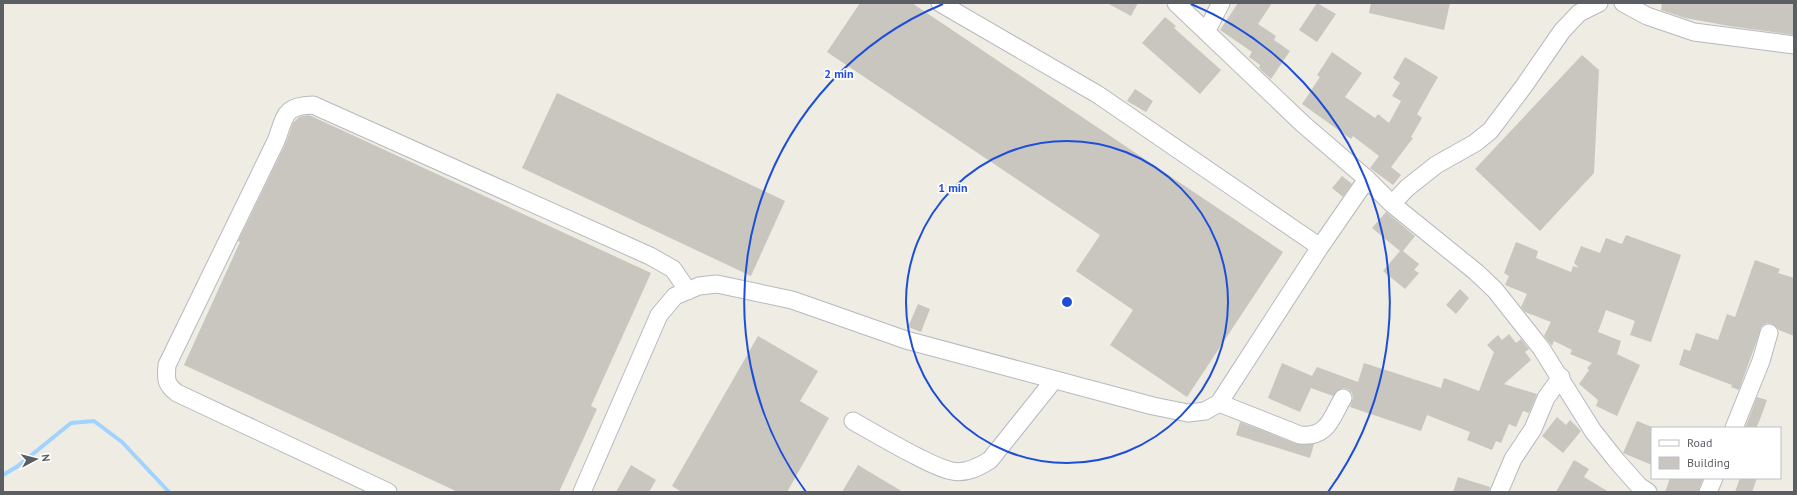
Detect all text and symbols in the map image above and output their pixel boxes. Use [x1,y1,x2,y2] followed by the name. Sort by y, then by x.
[824,66,854,81] text: 2 min
[938,180,968,195] text: 1 min
[1060,295,1074,309] centre of rings
[1651,427,1781,479] legend
[1687,435,1712,450] text: Road
[16,439,56,479] north arrow
[39,453,53,462] text: N
[1687,455,1730,470] text: Building

